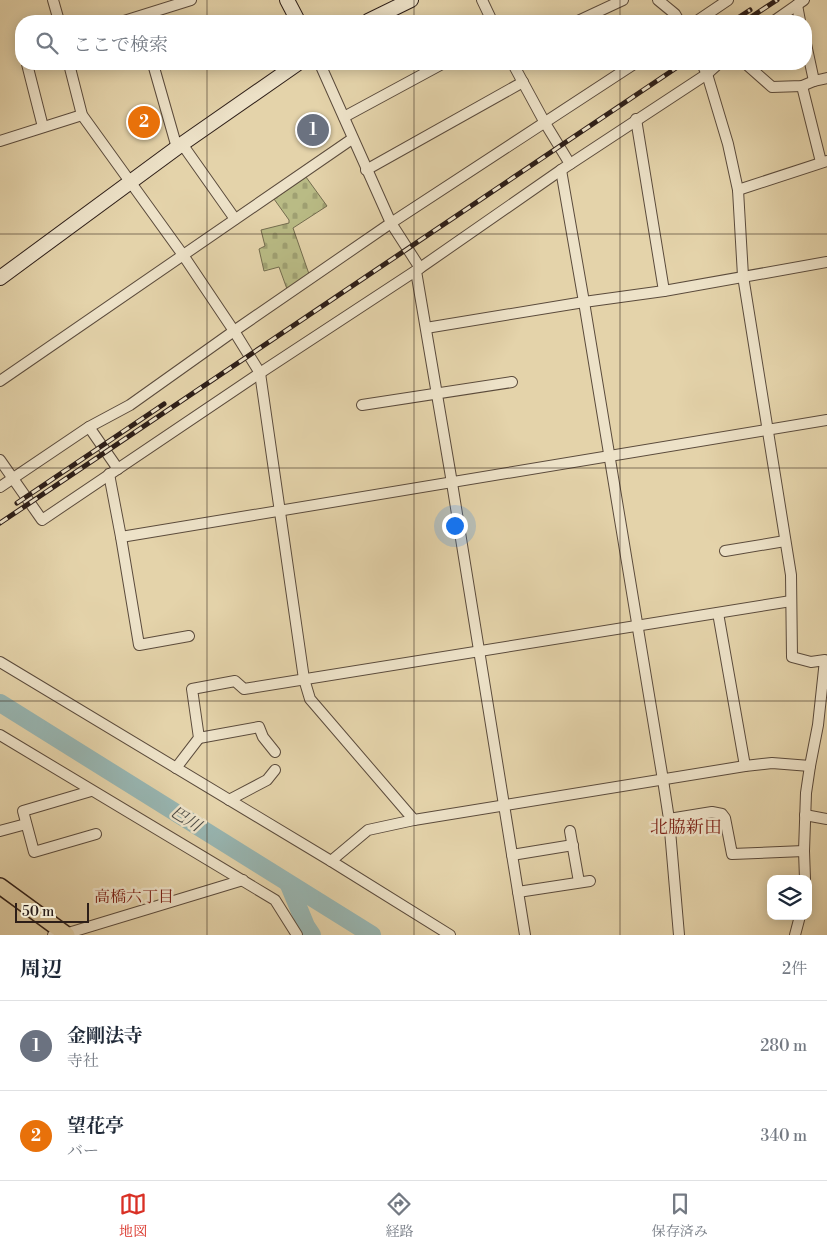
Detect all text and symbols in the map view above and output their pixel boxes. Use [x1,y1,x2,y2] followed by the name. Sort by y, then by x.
[15,15,812,70] search box
[33,29,61,57] icon: search
[73,33,168,57] text: ここで検索
[128,103,160,141] pin: 2
[297,111,329,149] pin: 1
[442,513,468,539] your location
[167,802,207,837] water label: 巴川
[650,816,722,839] district label: 北脇新田
[767,875,812,920] map controls
[767,875,812,920] button: layers
[94,887,174,907] district label: 高橋六丁目
[15,900,89,923] scale bar
[22,903,54,921] text: 50 m
[20,957,62,983] text: 周辺
[782,959,807,979] text: 2件
[67,1024,143,1048] text: 金剛法寺
[32,1036,40,1056] text: 1
[760,1036,807,1056] text: 280 m
[67,1051,99,1071] text: 寺社
[67,1114,124,1138] text: 望花亭
[31,1126,41,1146] text: 2
[760,1126,807,1146] text: 340 m
[67,1141,99,1161] text: バー
[119,1190,147,1241] tab: 地図
[385,1190,413,1241] tab: 経路
[652,1190,708,1241] tab: 保存済み

